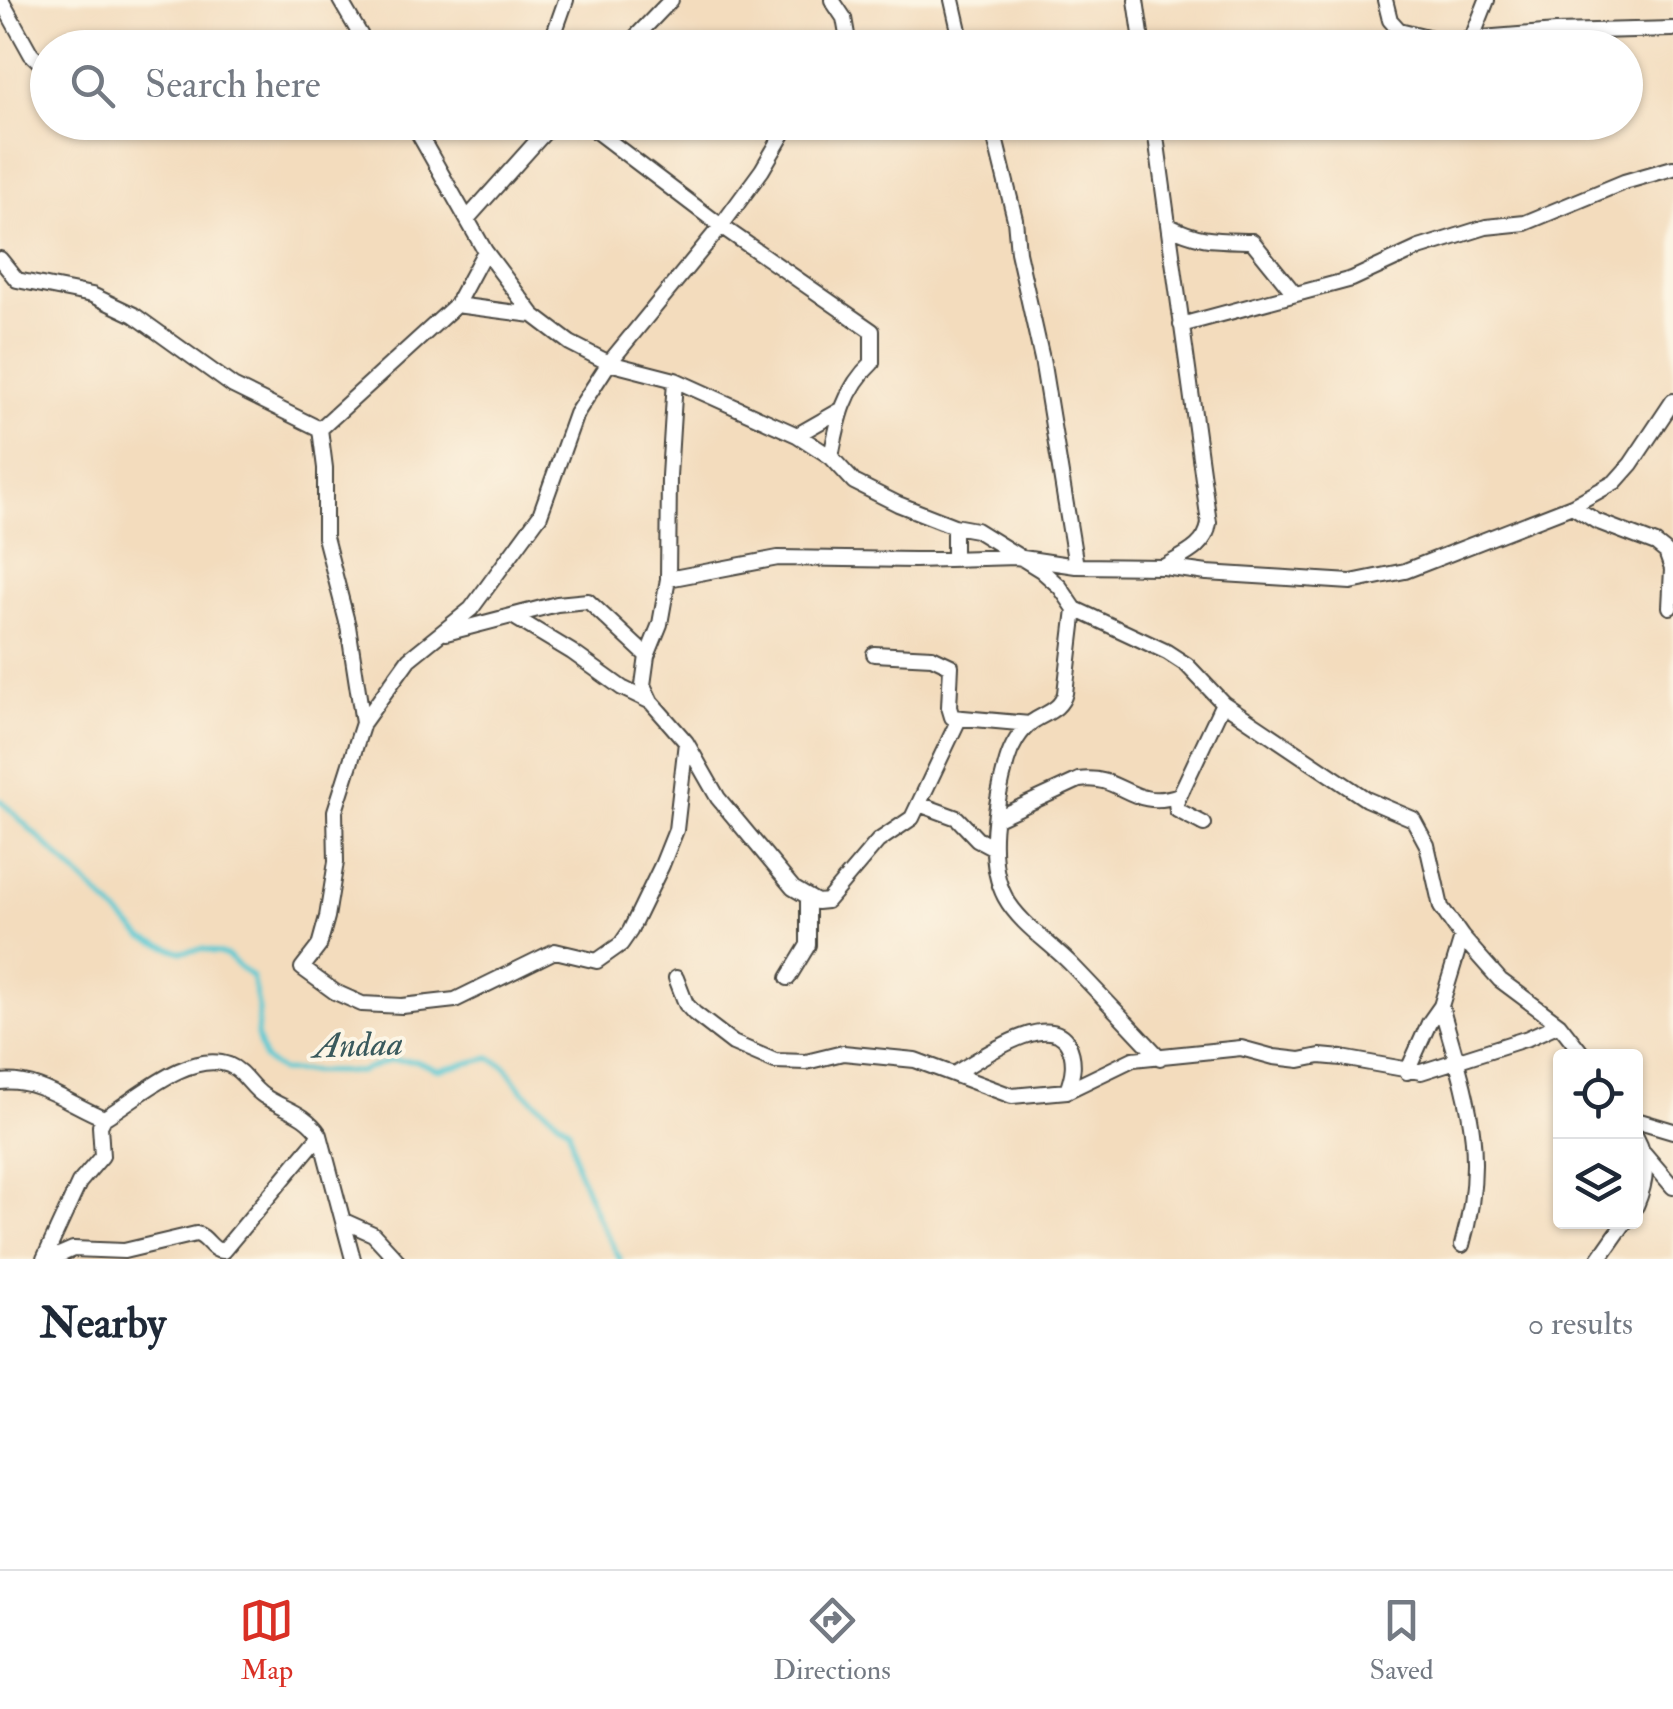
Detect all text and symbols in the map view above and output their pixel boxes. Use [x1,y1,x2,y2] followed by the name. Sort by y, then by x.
[30,30,1643,140] search box
[65,58,120,113] icon: search
[145,61,321,109] text: Search here
[308,1021,404,1069] water label: Andaa
[1553,1049,1643,1229] map controls
[1553,1049,1643,1139] button: locate
[1553,1139,1643,1229] button: layers
[40,1298,166,1350] text: Nearby
[1528,1304,1633,1344] text: 0 results
[239,1593,294,1688] tab: Map
[773,1593,891,1688] tab: Directions
[1370,1593,1434,1688] tab: Saved

